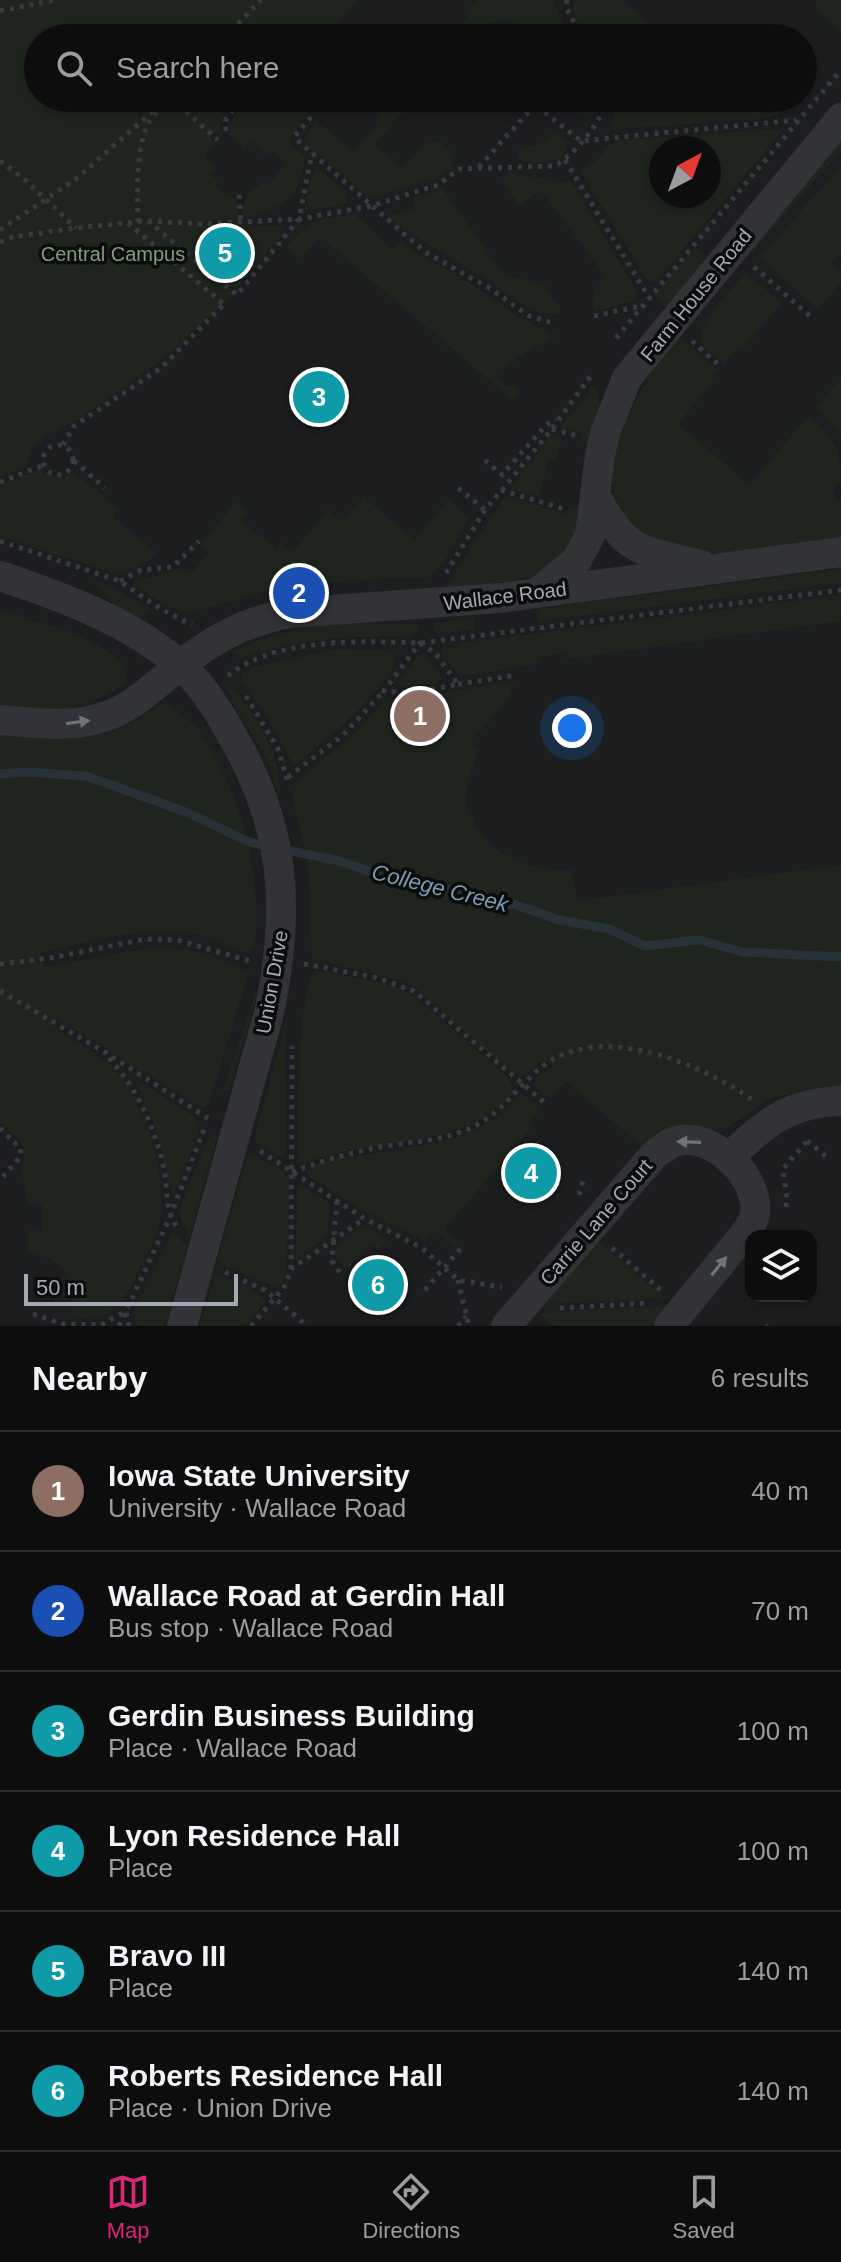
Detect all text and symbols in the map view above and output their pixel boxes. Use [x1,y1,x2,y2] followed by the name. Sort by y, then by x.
[24,24,817,112] search box
[52,46,96,90] icon: search
[116,51,279,84] text: Search here
[649,136,721,208] north arrow
[199,223,251,283] pin: 5
[636,225,756,365] street label: Farm House Road
[41,243,185,265] park label: Central Campus
[293,367,345,427] pin: 3
[273,563,325,623] pin: 2
[442,578,568,614] street label: Wallace Road
[394,686,446,746] pin: 1
[552,708,592,748] your location
[65,715,90,728] one-way arrow
[369,859,512,917] water label: College Creek
[252,929,292,1035] street label: Union Drive
[677,1135,702,1148] one-way arrow
[505,1143,557,1203] pin: 4
[536,1154,657,1289] street label: Carrie Lane Court
[745,1230,817,1302] map controls
[745,1230,817,1302] button: layers
[352,1255,404,1315] pin: 6
[710,1256,727,1276] one-way arrow
[24,1270,238,1306] scale bar
[36,1275,85,1300] text: 50 m
[32,1359,147,1397] text: Nearby
[711,1363,809,1393] text: 6 results
[108,1459,410,1492] text: Iowa State University
[51,1476,65,1506] text: 1
[751,1476,809,1506] text: 40 m
[108,1493,406,1523] text: University · Wallace Road
[108,1579,505,1612] text: Wallace Road at Gerdin Hall
[51,1596,65,1626] text: 2
[751,1596,809,1626] text: 70 m
[108,1613,393,1643] text: Bus stop · Wallace Road
[108,1699,475,1732] text: Gerdin Business Building
[51,1716,65,1746] text: 3
[737,1716,809,1746] text: 100 m
[108,1733,357,1763] text: Place · Wallace Road
[108,1819,400,1852] text: Lyon Residence Hall
[51,1836,65,1866] text: 4
[737,1836,809,1866] text: 100 m
[108,1853,173,1883] text: Place
[108,1939,226,1972] text: Bravo III
[51,1956,65,1986] text: 5
[737,1956,809,1986] text: 140 m
[108,1973,173,2003] text: Place
[108,2059,443,2092] text: Roberts Residence Hall
[51,2076,65,2106] text: 6
[737,2076,809,2106] text: 140 m
[108,2093,332,2123] text: Place · Union Drive
[106,2170,150,2244] tab: Map
[362,2170,460,2244] tab: Directions
[672,2170,735,2244] tab: Saved

